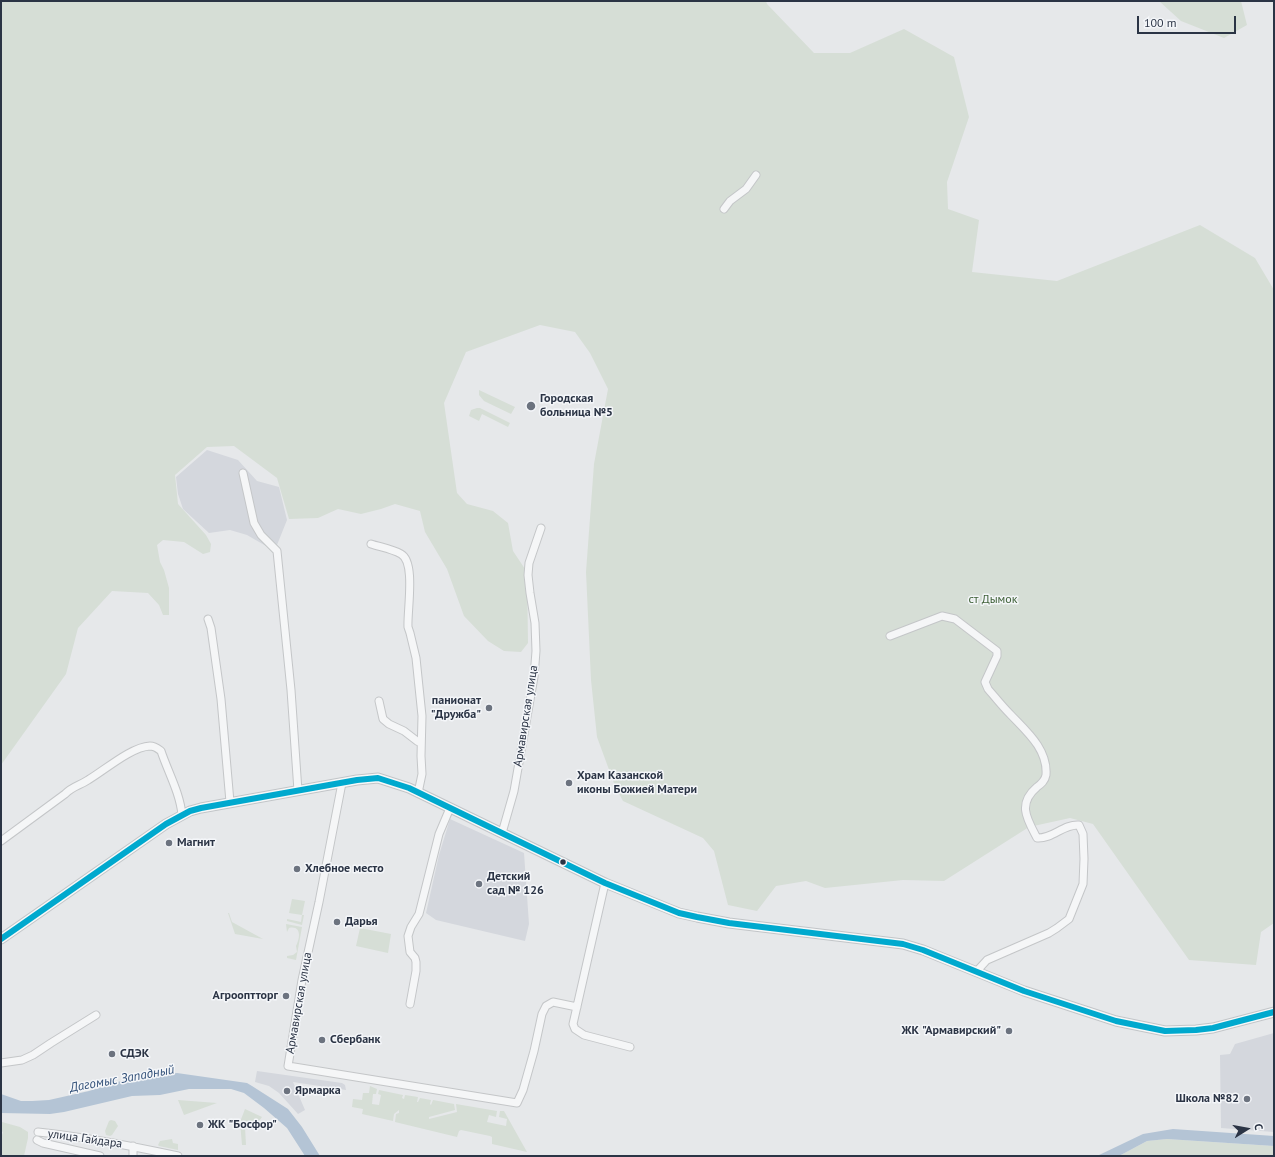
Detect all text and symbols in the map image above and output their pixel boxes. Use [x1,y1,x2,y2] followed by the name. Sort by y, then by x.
[1139,8,1238,34] scale bar
[1144,15,1177,30] text: 100 m
[540,392,613,420] place label: Городская больница №5
[525,400,537,412] marker: Городская больница №5
[968,593,1018,607] park label: ст Дымок
[511,664,541,768] street label: Армавирская улица
[431,694,481,722] place label: панионат "Дружба"
[484,703,494,713] marker: панионат "Дружба"
[577,769,697,797] place label: Храм Казанской иконы Божией Матери
[564,778,574,788] marker: Храм Казанской иконы Божией Матери
[177,836,215,850] place label: Магнит
[164,838,174,848] marker: Магнит
[558,857,568,867] unlabelled marker
[305,862,384,876] place label: Хлебное место
[292,864,302,874] marker: Хлебное место
[487,870,544,898] place label: Детский сад № 126
[474,879,484,889] marker: Детский сад № 126
[345,915,377,929] place label: Дарья
[332,917,342,927] marker: Дарья
[283,951,315,1055] street label: Армавирская улица
[213,989,278,1003] place label: Агрооптторг
[281,991,291,1001] marker: Агрооптторг
[901,1024,1001,1038] place label: ЖК "Армавирский"
[1004,1026,1014,1036] marker: ЖК "Армавирский"
[330,1033,380,1047] place label: Сбербанк
[317,1035,327,1045] marker: Сбербанк
[120,1047,149,1061] place label: СДЭК
[107,1049,117,1059] marker: СДЭК
[68,1062,176,1096] water label: Дагомыс Западный
[295,1084,341,1098] place label: Ярмарка
[282,1086,292,1096] marker: Ярмарка
[1175,1092,1239,1106] place label: Школа №82
[1242,1094,1252,1104] marker: Школа №82
[1227,1109,1267,1149] north arrow
[208,1118,277,1132] place label: ЖК "Босфор"
[195,1120,205,1130] marker: ЖК "Босфор"
[1251,1122,1266,1131] text: С
[47,1127,123,1151] street label: улица Гайдара

